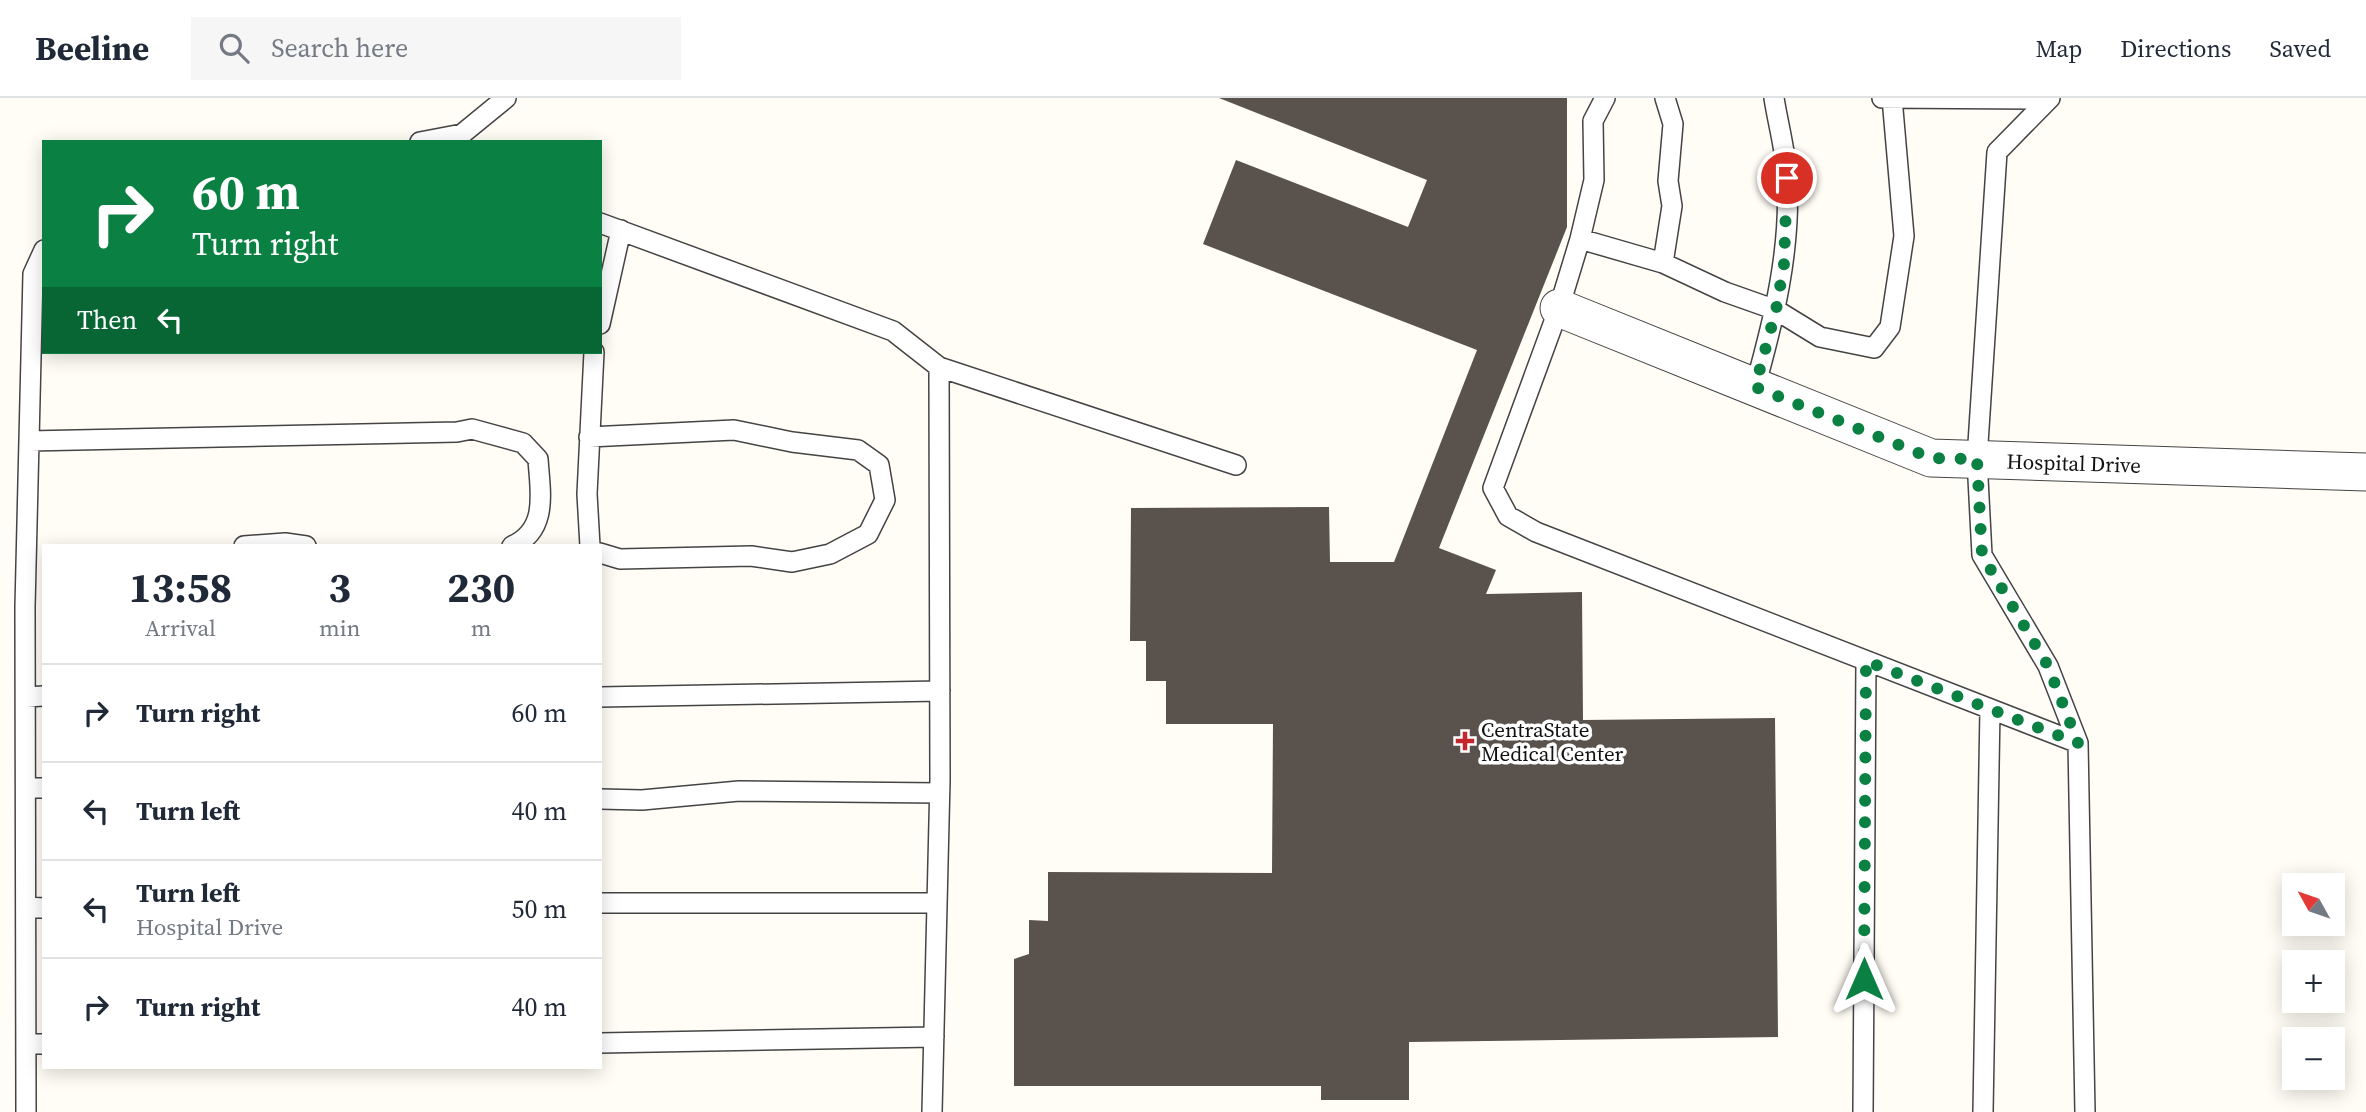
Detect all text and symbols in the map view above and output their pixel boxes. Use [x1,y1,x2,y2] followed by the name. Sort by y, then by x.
[191,17,681,80] search box
[35,26,149,71] text: Beeline
[215,29,253,67] icon: search
[271,30,408,66] text: Search here
[2035,32,2082,65] text: Map
[2120,32,2231,65] text: Directions
[2269,32,2331,65] text: Saved
[1757,148,1817,208] pin
[192,158,300,225] text: 60 m
[1768,159,1806,197] icon: arrive
[77,168,168,259] icon: right
[192,222,338,266] text: Turn right
[151,301,189,339] icon: left
[77,302,137,338] text: Then
[2006,446,2141,479] street label: Hospital Drive
[129,558,232,616] text: 13:58
[328,558,351,616] text: 3
[447,558,515,616] text: 230
[145,612,216,644] text: Arrival
[319,612,360,644] text: min
[471,612,492,644] text: m
[77,694,115,732] icon: right
[136,695,260,731] text: Turn right
[512,695,567,731] text: 60 m
[1481,715,1624,768] place label: CentraState Medical Center
[1455,731,1475,751] marker: CentraState Medical Center
[77,792,115,830] icon: left
[136,793,240,829] text: Turn left
[512,793,567,829] text: 40 m
[2282,873,2345,936] north arrow
[2282,873,2345,1090] map controls
[136,875,240,911] text: Turn left
[77,890,115,928] icon: left
[512,891,567,927] text: 50 m
[136,911,283,943] text: Hospital Drive
[1827,942,1901,1016] position arrow
[2282,950,2345,1013] button: +
[77,988,115,1026] icon: right
[136,989,260,1025] text: Turn right
[512,989,567,1025] text: 40 m
[2282,1027,2345,1090] button: −

